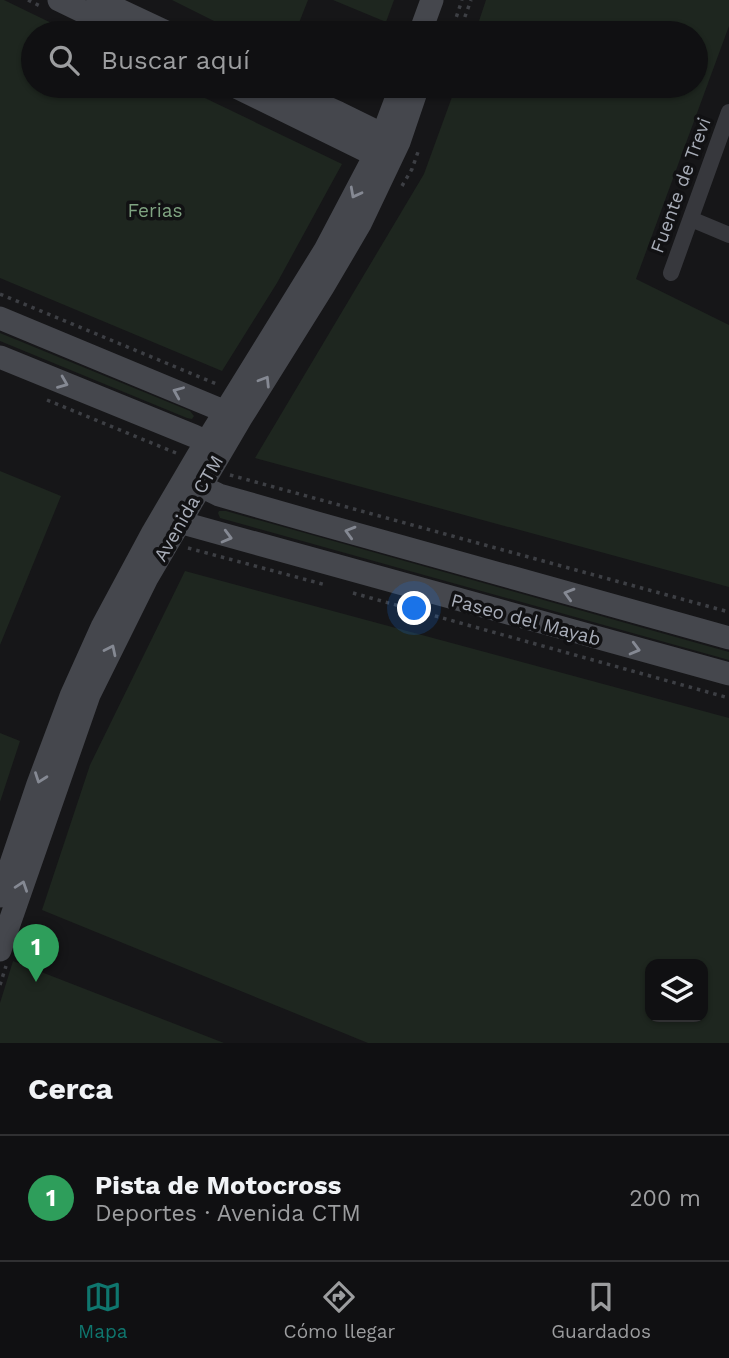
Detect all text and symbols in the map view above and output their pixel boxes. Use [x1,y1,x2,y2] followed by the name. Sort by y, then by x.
[21,21,708,98] search box
[45,41,83,79] icon: search
[101,45,250,75] text: Buscar aquí
[645,114,716,256] street label: Fuente de Trevi
[350,186,363,198] one-way arrow
[127,199,183,222] park label: Ferias
[57,374,69,388] one-way arrow
[257,376,270,389] one-way arrow
[172,386,184,400] one-way arrow
[149,451,228,566] street label: Avenida CTM
[344,526,356,541] one-way arrow
[220,528,232,543] one-way arrow
[563,587,575,602] one-way arrow
[448,588,603,651] street label: Paseo del Mayab
[397,591,431,625] your location
[629,641,641,655] one-way arrow
[103,645,117,657] one-way arrow
[35,772,49,784] one-way arrow
[14,880,28,892] one-way arrow
[13,924,59,982] pin: 1
[645,959,708,1022] map controls
[645,959,708,1022] button: layers
[28,1071,113,1106] text: Cerca
[95,1170,341,1200] text: Pista de Motocross
[46,1185,56,1212] text: 1
[629,1185,701,1212] text: 200 m
[95,1200,361,1227] text: Deportes · Avenida CTM
[78,1278,128,1343] tab: Mapa
[284,1278,395,1343] tab: Cómo llegar
[551,1278,651,1343] tab: Guardados

